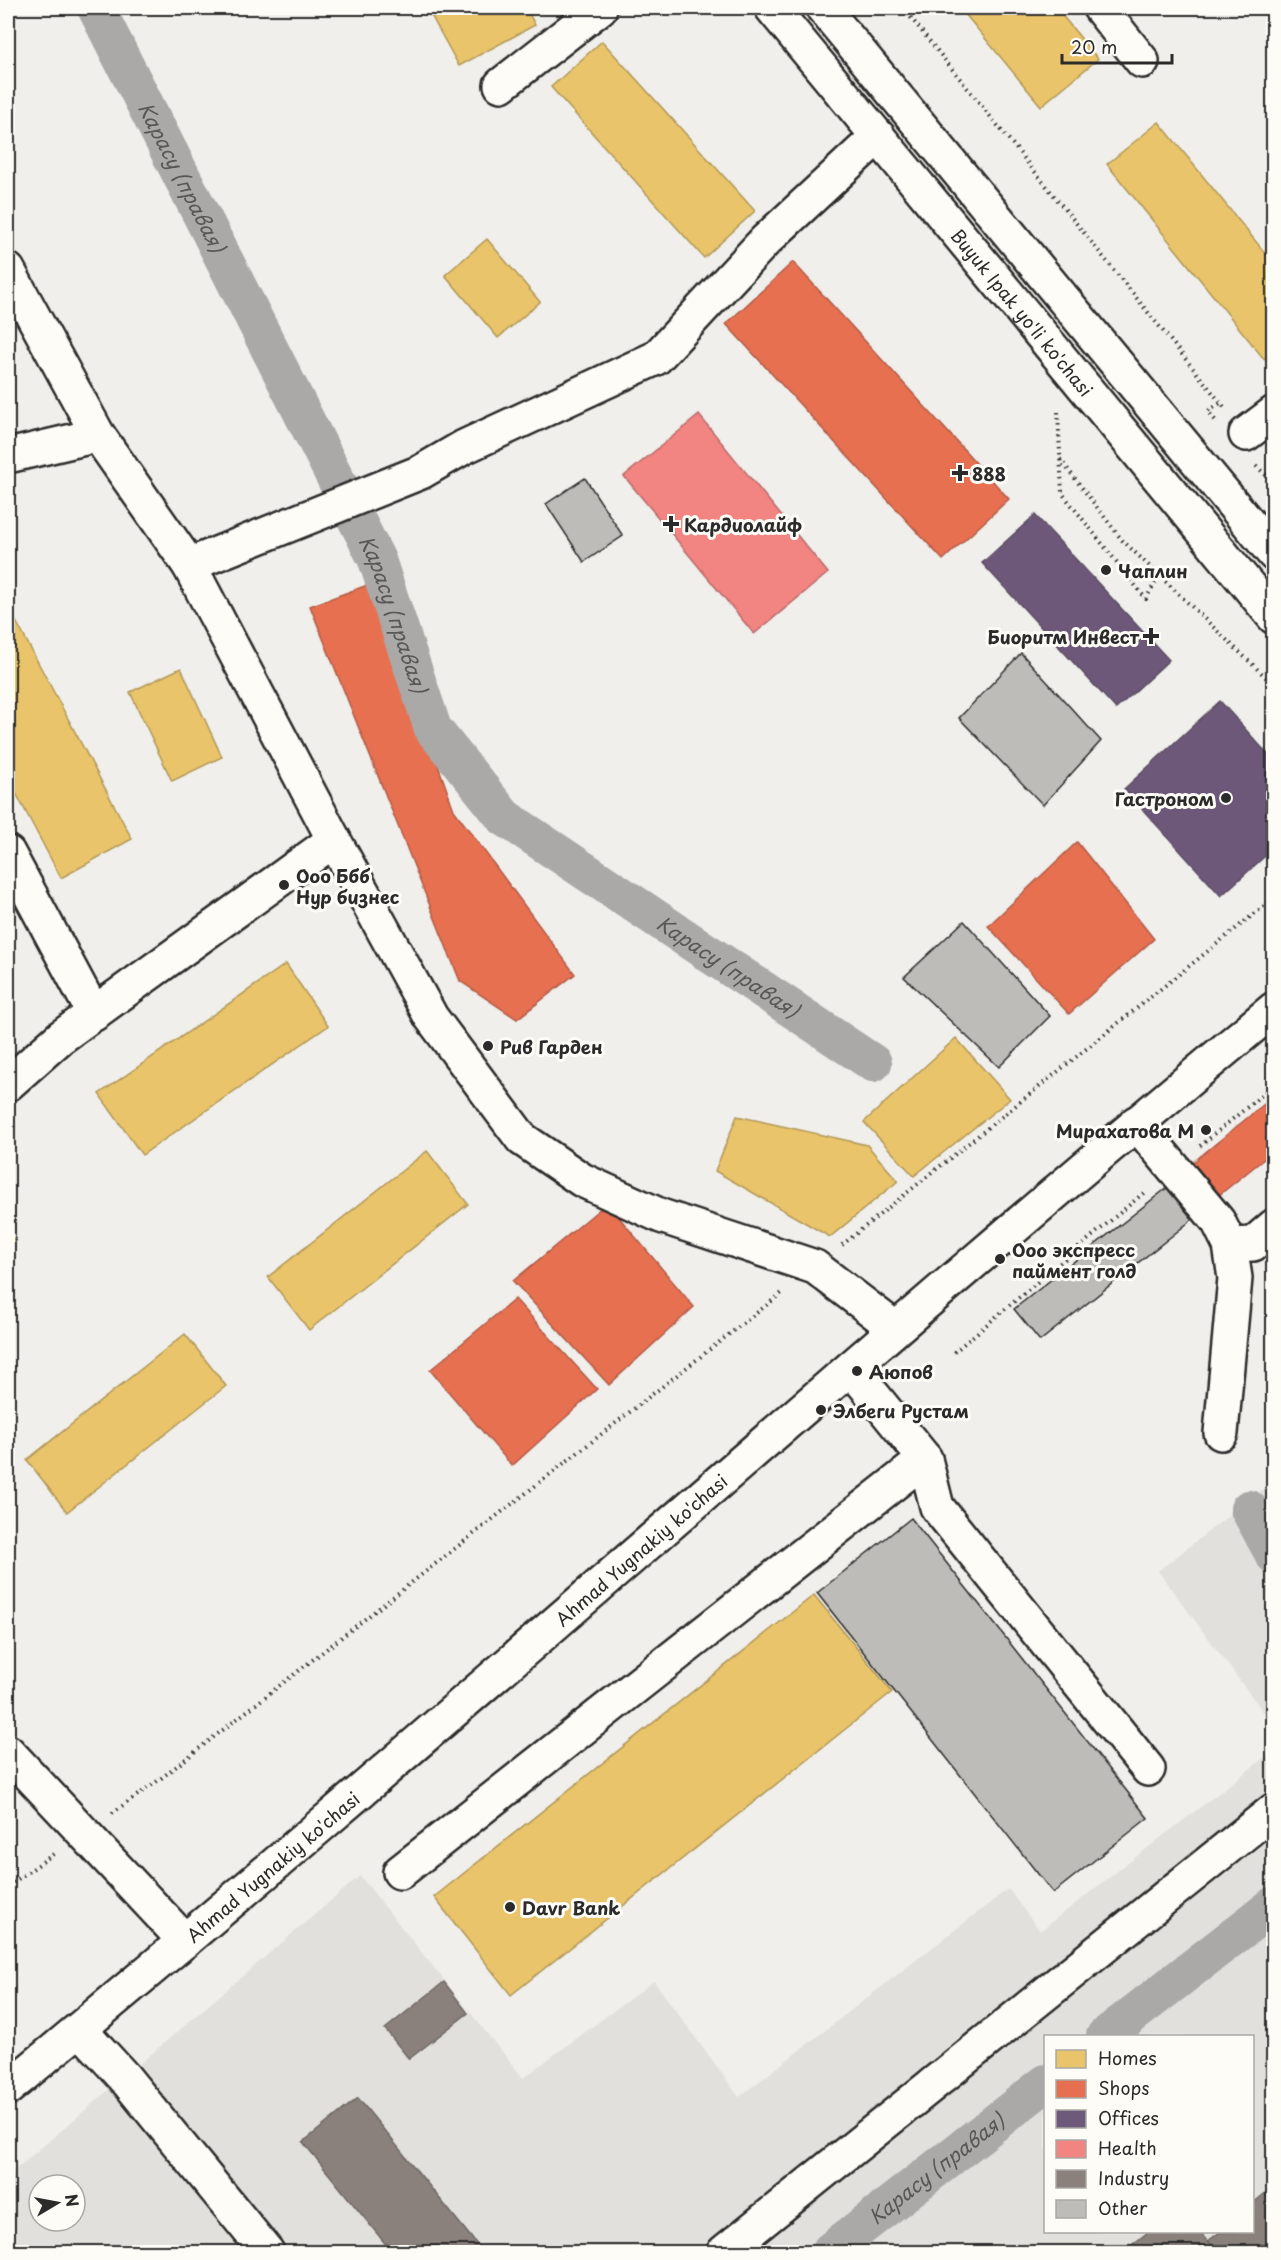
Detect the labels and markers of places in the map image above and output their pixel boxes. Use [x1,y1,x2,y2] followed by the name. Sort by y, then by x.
[972,460,1006,487] place label: 888
[953,466,967,480] marker: 888
[684,511,802,538] place label: Кардиолайф
[662,515,680,533] marker: Кардиолайф
[1118,557,1188,584] place label: Чаплин
[1099,563,1113,577] marker: Чаплин
[987,623,1140,650] place label: Биоритм Инвест
[1144,629,1158,643] marker: Биоритм Инвест
[1115,785,1214,812] place label: Гастроном
[1219,791,1233,805] marker: Гастроном
[296,862,400,910] place label: Ооо Ббб Нур бизнес
[277,878,291,892] marker: Ооо Ббб Нур бизнес
[500,1033,603,1060] place label: Рив Гарден
[481,1039,495,1053] marker: Рив Гарден
[1056,1117,1194,1144] place label: Мирахатова М
[1199,1123,1213,1137] marker: Мирахатова М
[1012,1236,1136,1284] place label: Ооо экспресс паймент голд
[993,1252,1007,1266] marker: Ооо экспресс паймент голд
[869,1358,933,1385] place label: Аюпов
[850,1364,864,1378] marker: Аюпов
[833,1397,969,1424] place label: Элбеги Рустам
[814,1403,828,1417] marker: Элбеги Рустам
[522,1894,620,1921] place label: Davr Bank
[503,1900,517,1914] marker: Davr Bank

